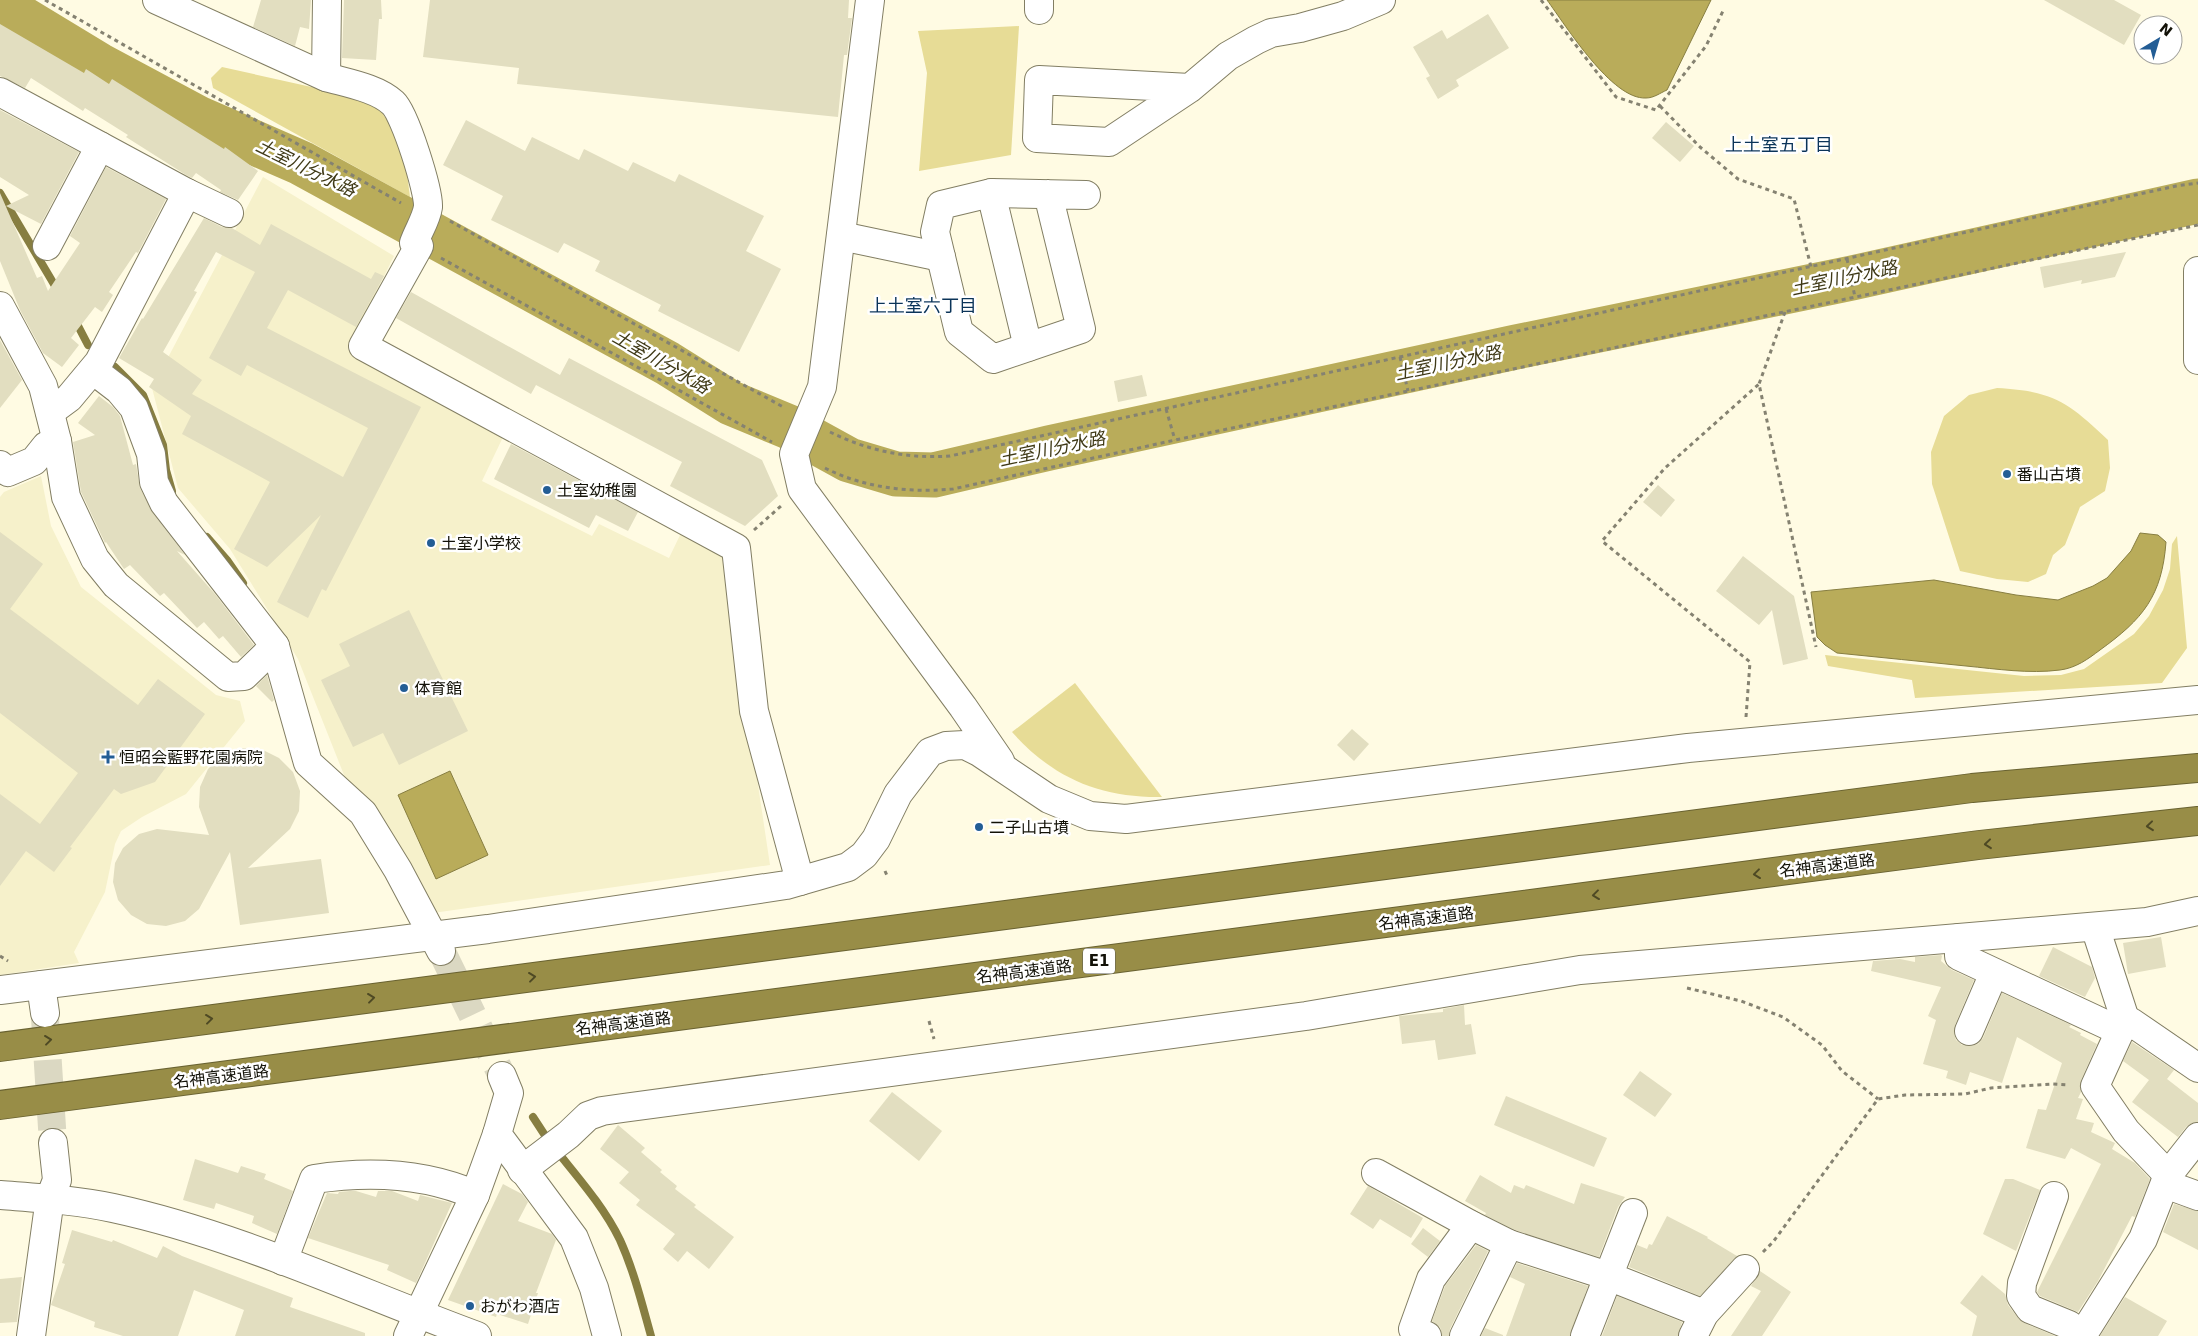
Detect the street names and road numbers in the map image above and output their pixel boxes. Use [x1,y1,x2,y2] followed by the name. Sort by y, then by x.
[1778,850,1876,881] street label: 名神高速道路
[1377,903,1475,934] street label: 名神高速道路
[1083,948,1115,974] road number: E1
[975,956,1073,987] street label: 名神高速道路
[574,1008,672,1039] street label: 名神高速道路
[172,1061,270,1092] street label: 名神高速道路

